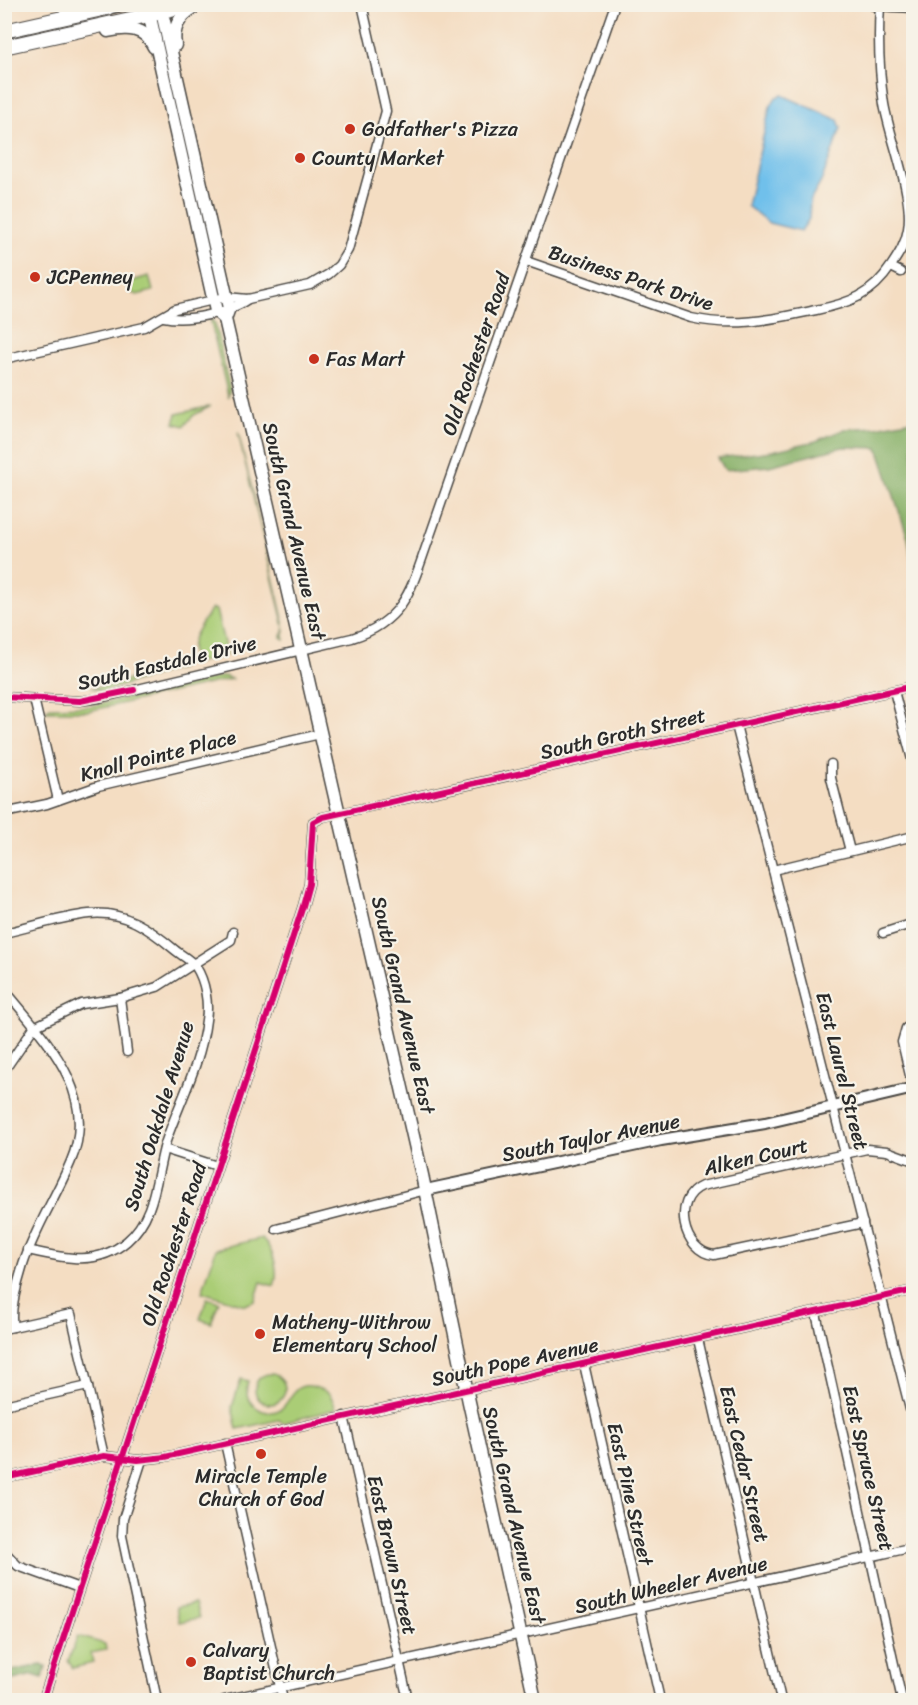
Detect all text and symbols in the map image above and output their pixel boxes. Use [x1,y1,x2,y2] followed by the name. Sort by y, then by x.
[362,112,519,147] place label: Godfather's Pizza
[343,122,357,136] marker: Godfather's Pizza
[312,141,445,176] place label: County Market
[293,151,307,165] marker: County Market
[544,235,718,321] street label: Business Park Drive
[46,260,133,295] place label: JCPenney
[432,266,521,440] street label: Old Rochester Road
[28,270,42,284] marker: JCPenney
[326,342,406,377] place label: Fas Mart
[307,352,321,366] marker: Fas Mart
[252,419,336,644] street label: South Grand Avenue East
[74,625,260,701] street label: South Eastdale Drive
[537,698,710,770] street label: South Groth Street
[76,720,240,792] street label: Knoll Pointe Place
[361,893,445,1118] street label: South Grand Avenue East
[805,988,879,1154] street label: East Laurel Street
[113,1017,205,1215] street label: South Oakdale Avenue
[499,1104,683,1172] street label: South Taylor Avenue
[699,1128,812,1186] street label: Alken Court
[131,1156,217,1331] street label: Old Rochester Road
[272,1305,437,1363] place label: Matheny-Withrow Elementary School
[253,1327,267,1341] marker: Matheny-Withrow Elementary School
[428,1327,602,1397] street label: South Pope Avenue
[709,1382,779,1546] street label: East Cedar Street
[832,1382,904,1555] street label: East Spruce Street
[472,1403,556,1628] street label: South Grand Avenue East
[597,1419,664,1570] street label: East Pine Street
[254,1447,268,1461] marker: Miracle Temple Church of God
[195,1459,327,1517] place label: Miracle Temple Church of God
[357,1472,427,1639] street label: East Brown Street
[571,1546,771,1624] street label: South Wheeler Avenue
[203,1633,335,1691] place label: Calvary Baptist Church
[184,1655,198,1669] marker: Calvary Baptist Church

